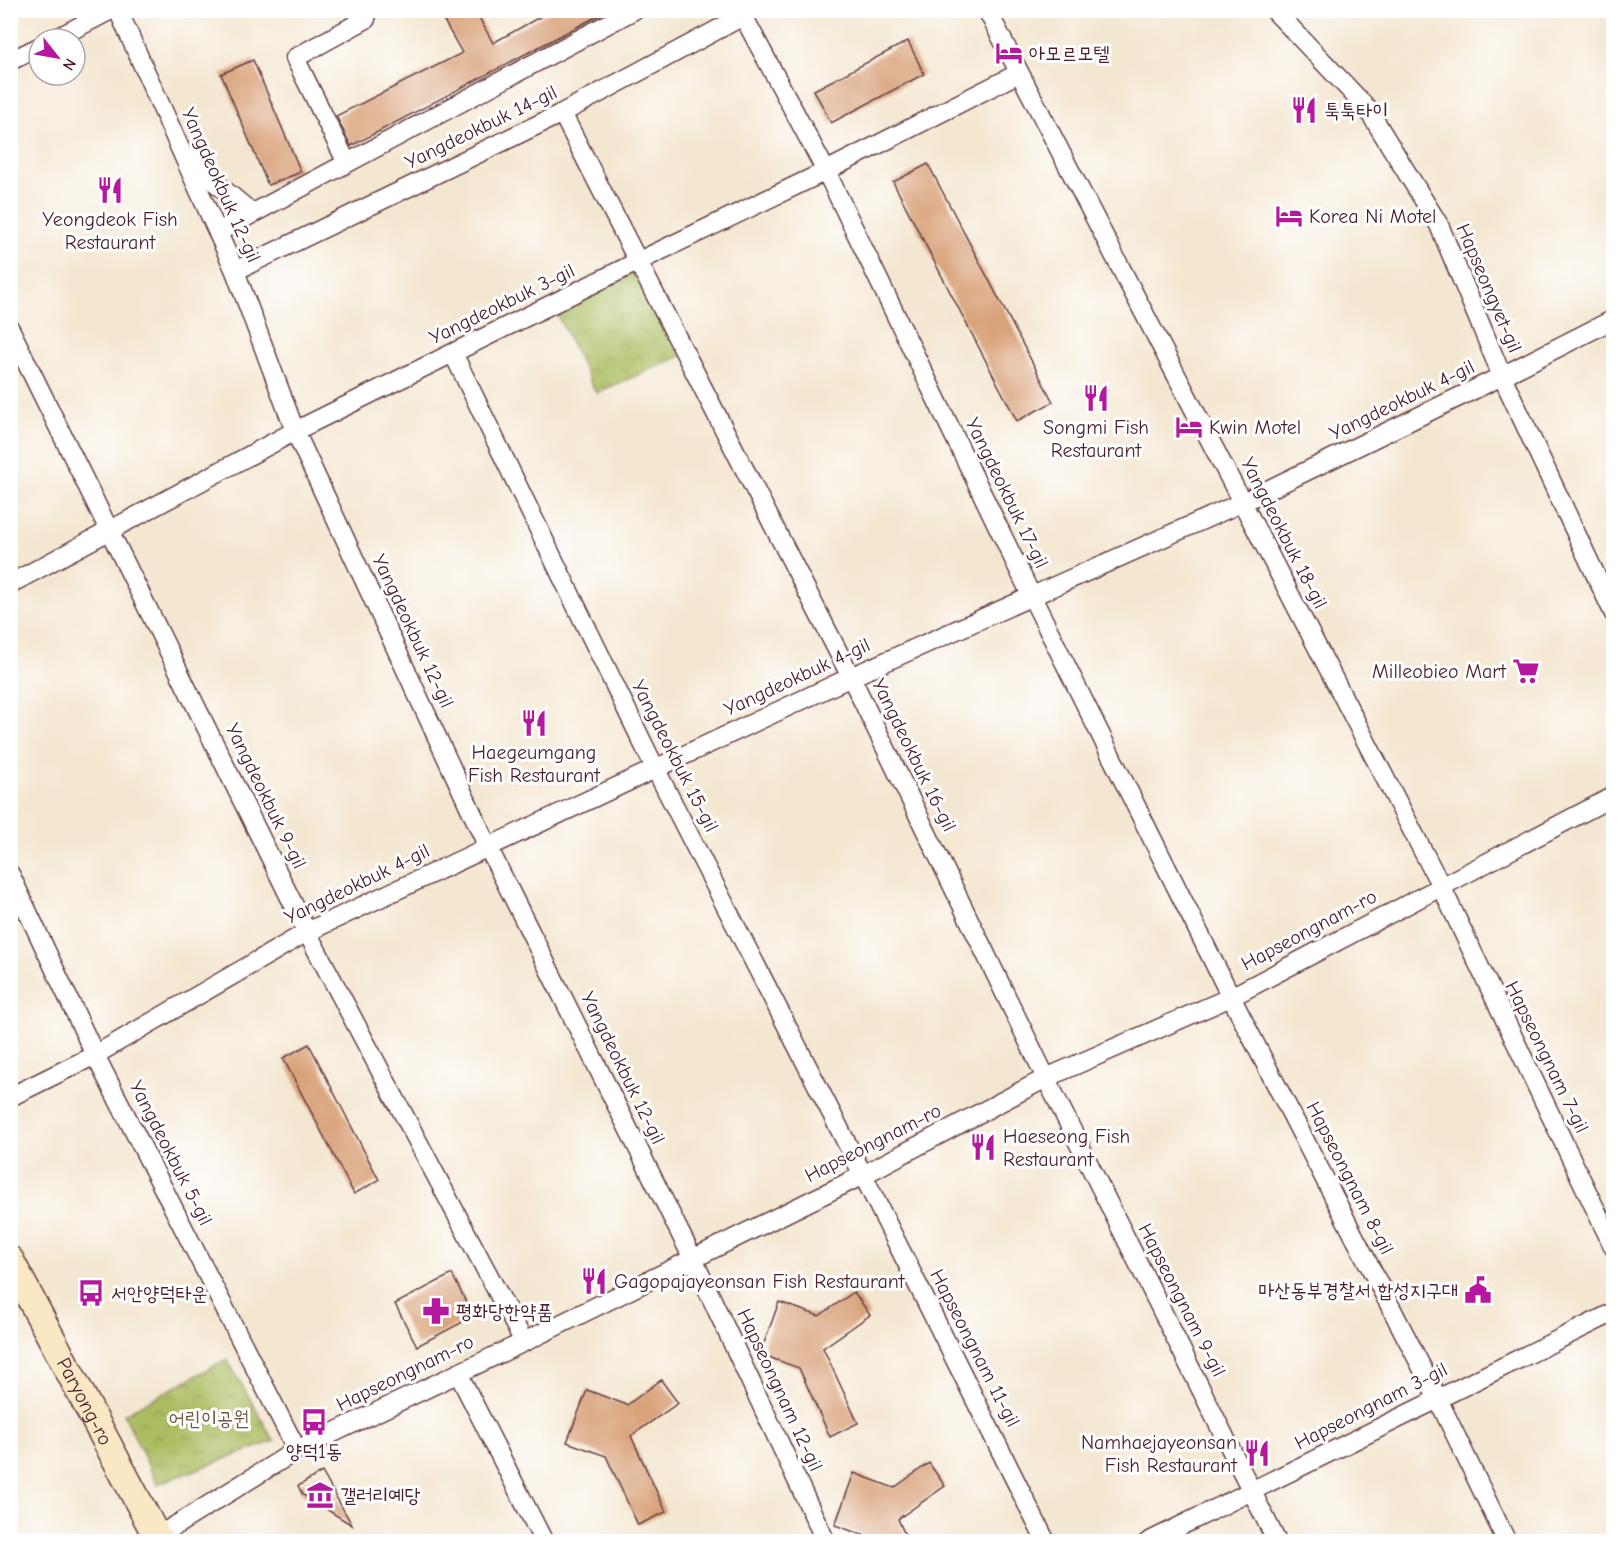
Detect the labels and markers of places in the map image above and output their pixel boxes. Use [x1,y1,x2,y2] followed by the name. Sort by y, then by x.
[994,38,1024,68] hotel icon: 아모르모텔
[1029,42,1109,65] place label: 아모르모텔
[1289,95,1319,125] restaurant icon: 툭툭타이
[1324,99,1388,122] place label: 툭툭타이
[95,175,125,205] restaurant icon: Yeongdeok Fish Restaurant
[1274,201,1304,231] hotel icon: Korea Ni Motel
[1309,205,1436,228] place label: Korea Ni Motel
[42,208,178,254] place label: Yeongdeok Fish Restaurant
[1081,383,1111,413] restaurant icon: Songmi Fish Restaurant
[1174,412,1204,442] hotel icon: Kwin Motel
[1043,416,1149,462] place label: Songmi Fish Restaurant
[1209,416,1301,439] place label: Kwin Motel
[1511,656,1541,686] supermarket icon: Milleobieo Mart
[1372,660,1507,683] place label: Milleobieo Mart
[519,708,549,738] restaurant icon: Haegeumgang Fish Restaurant
[468,741,601,787] place label: Haegeumgang Fish Restaurant
[1003,1125,1130,1171] place label: Haeseong Fish Restaurant
[968,1132,998,1162] restaurant icon: Haeseong Fish Restaurant
[579,1266,609,1296] restaurant icon: Gagopajayeonsan Fish Restaurant
[614,1270,906,1293] place label: Gagopajayeonsan Fish Restaurant
[1463,1275,1493,1305] public building icon: 마산동부경찰서 합성지구대
[76,1278,106,1308] bus stop icon: 서안양덕타운
[1258,1279,1458,1302] place label: 마산동부경찰서 합성지구대
[111,1282,208,1305] place label: 서안양덕타운
[421,1296,451,1326] pharmacy icon: 평화당한약품
[456,1300,553,1323] place label: 평화당한약품
[299,1407,329,1437] bus stop icon: 양덕1동
[1081,1431,1238,1477] place label: Namhaejayeonsan Fish Restaurant
[1242,1438,1272,1468] restaurant icon: Namhaejayeonsan Fish Restaurant
[286,1440,342,1463] place label: 양덕1동
[305,1480,335,1510] museum icon: 갤러리예당
[340,1484,420,1507] place label: 갤러리예당

